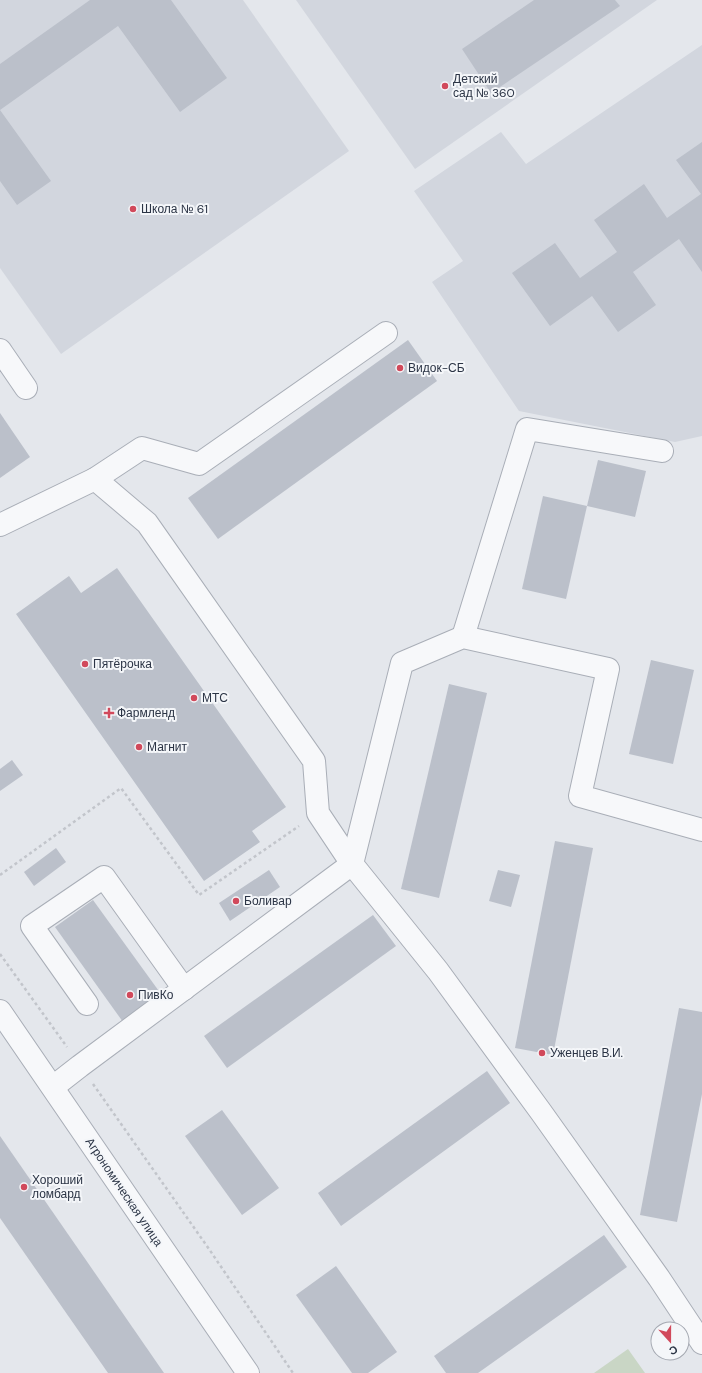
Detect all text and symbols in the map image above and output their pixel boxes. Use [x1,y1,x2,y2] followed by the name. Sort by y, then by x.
[453,71,515,101] place label: Детский сад № 360
[440,81,450,91] marker: Детский сад № 360
[141,201,208,217] place label: Школа № 61
[128,204,138,214] marker: Школа № 61
[408,360,465,376] place label: Видок-СБ
[395,363,405,373] marker: Видок-СБ
[93,656,152,672] place label: Пятёрочка
[80,659,90,669] marker: Пятёрочка
[202,690,228,706] place label: МТС
[189,693,199,703] marker: МТС
[117,705,175,721] place label: Фармленд
[104,708,114,718] marker: Фармленд
[147,739,188,755] place label: Магнит
[134,742,144,752] marker: Магнит
[244,893,292,909] place label: Боливар
[231,896,241,906] marker: Боливар
[138,987,174,1003] place label: ПивКо
[125,990,135,1000] marker: ПивКо
[550,1045,623,1061] place label: Уженцев В.И.
[537,1048,547,1058] marker: Уженцев В.И.
[82,1135,167,1250] street label: Агрономическая улица
[32,1172,83,1202] place label: Хороший ломбард
[19,1182,29,1192] marker: Хороший ломбард
[650,1321,690,1361] north arrow
[667,1342,680,1358] text: С

